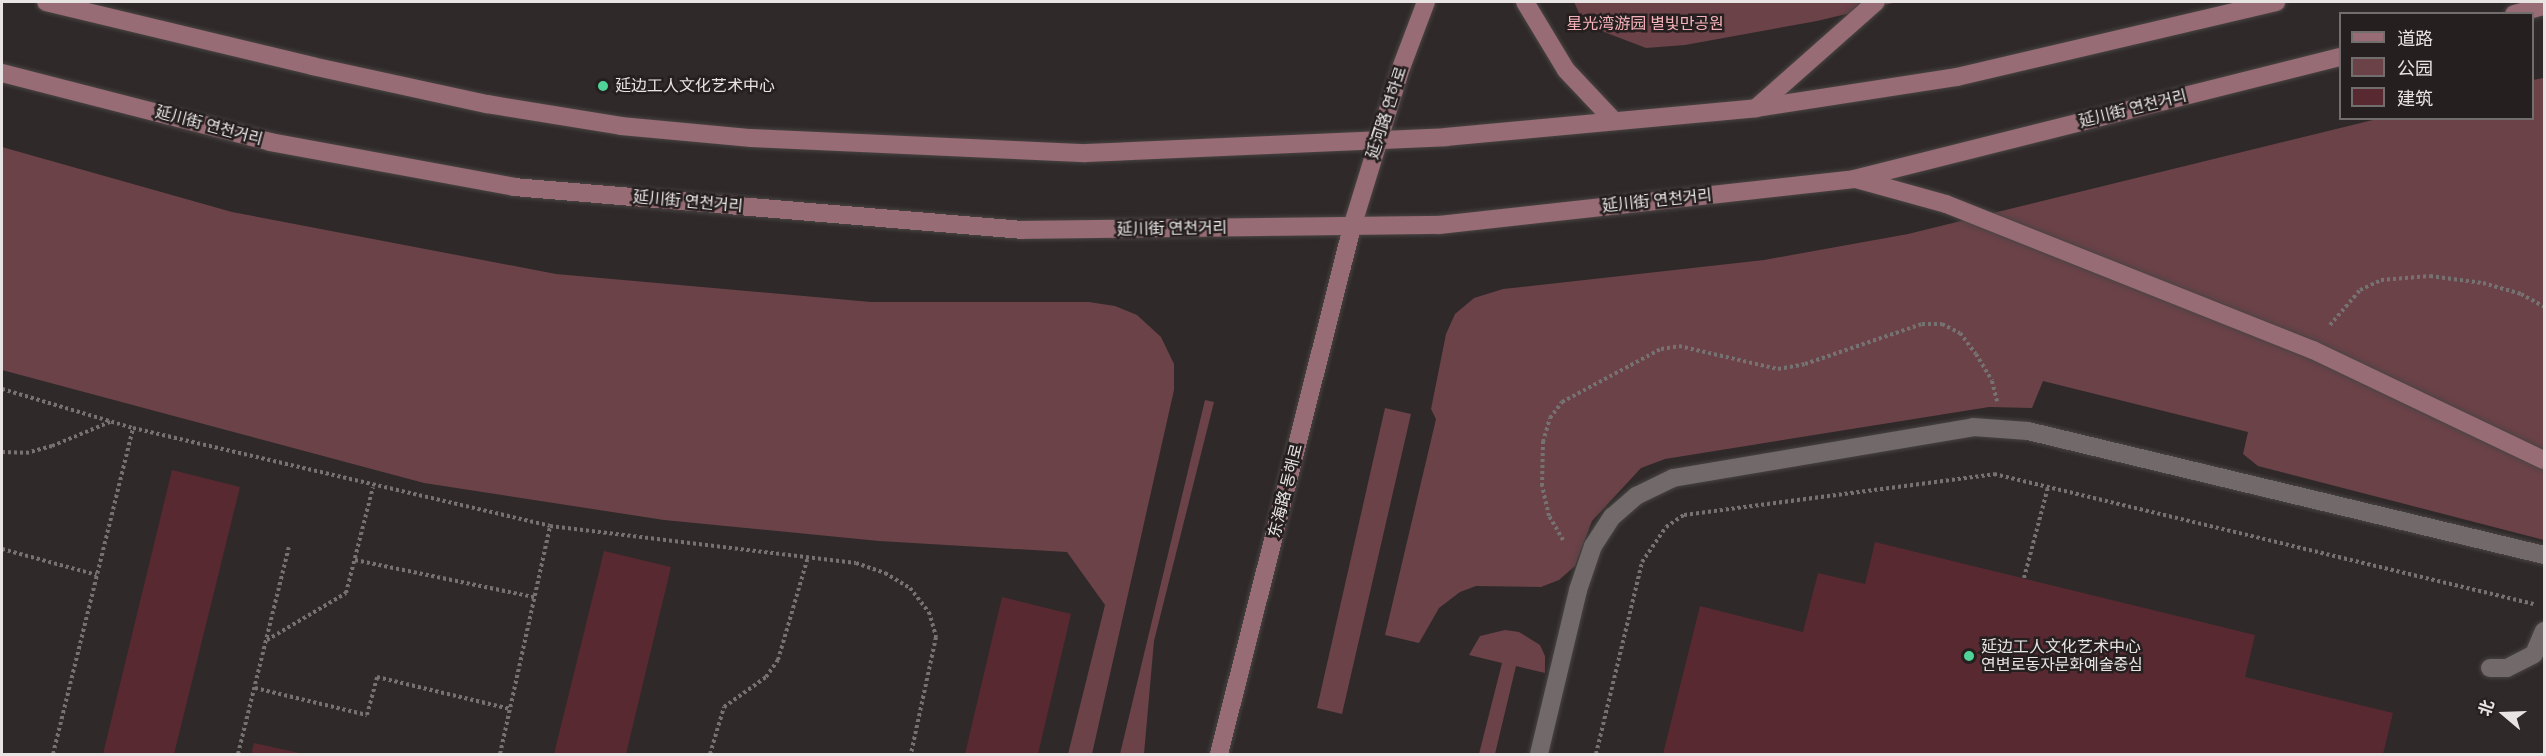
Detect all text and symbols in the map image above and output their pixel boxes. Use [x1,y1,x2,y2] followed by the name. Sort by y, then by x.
[2339,12,2534,120] legend
[1566,14,1724,34] park label: 星光湾游园 별빛만공원
[2397,28,2433,50] text: 道路
[2397,58,2433,80] text: 公园
[1363,64,1411,162] street label: 延河路 연하로
[615,76,775,96] place label: 延边工人文化艺术中心
[596,79,610,93] marker: 延边工人文化艺术中心
[2077,86,2189,132] street label: 延川街 연천거리
[2397,88,2433,110] text: 建筑
[153,102,265,150] street label: 延川街 연천거리
[1601,186,1713,216] street label: 延川街 연천거리
[632,188,744,216] street label: 延川街 연천거리
[1116,218,1228,240] street label: 延川街 연천거리
[1265,442,1307,540] street label: 东海路 동해로
[1981,637,2143,675] place label: 延边工人文化艺术中心 연변로동자문화예술중심
[1962,649,1976,663] marker: 延边工人文化艺术中心 연변로동자문화예술중심
[2474,684,2534,744] north arrow
[2475,697,2498,719] text: 北

